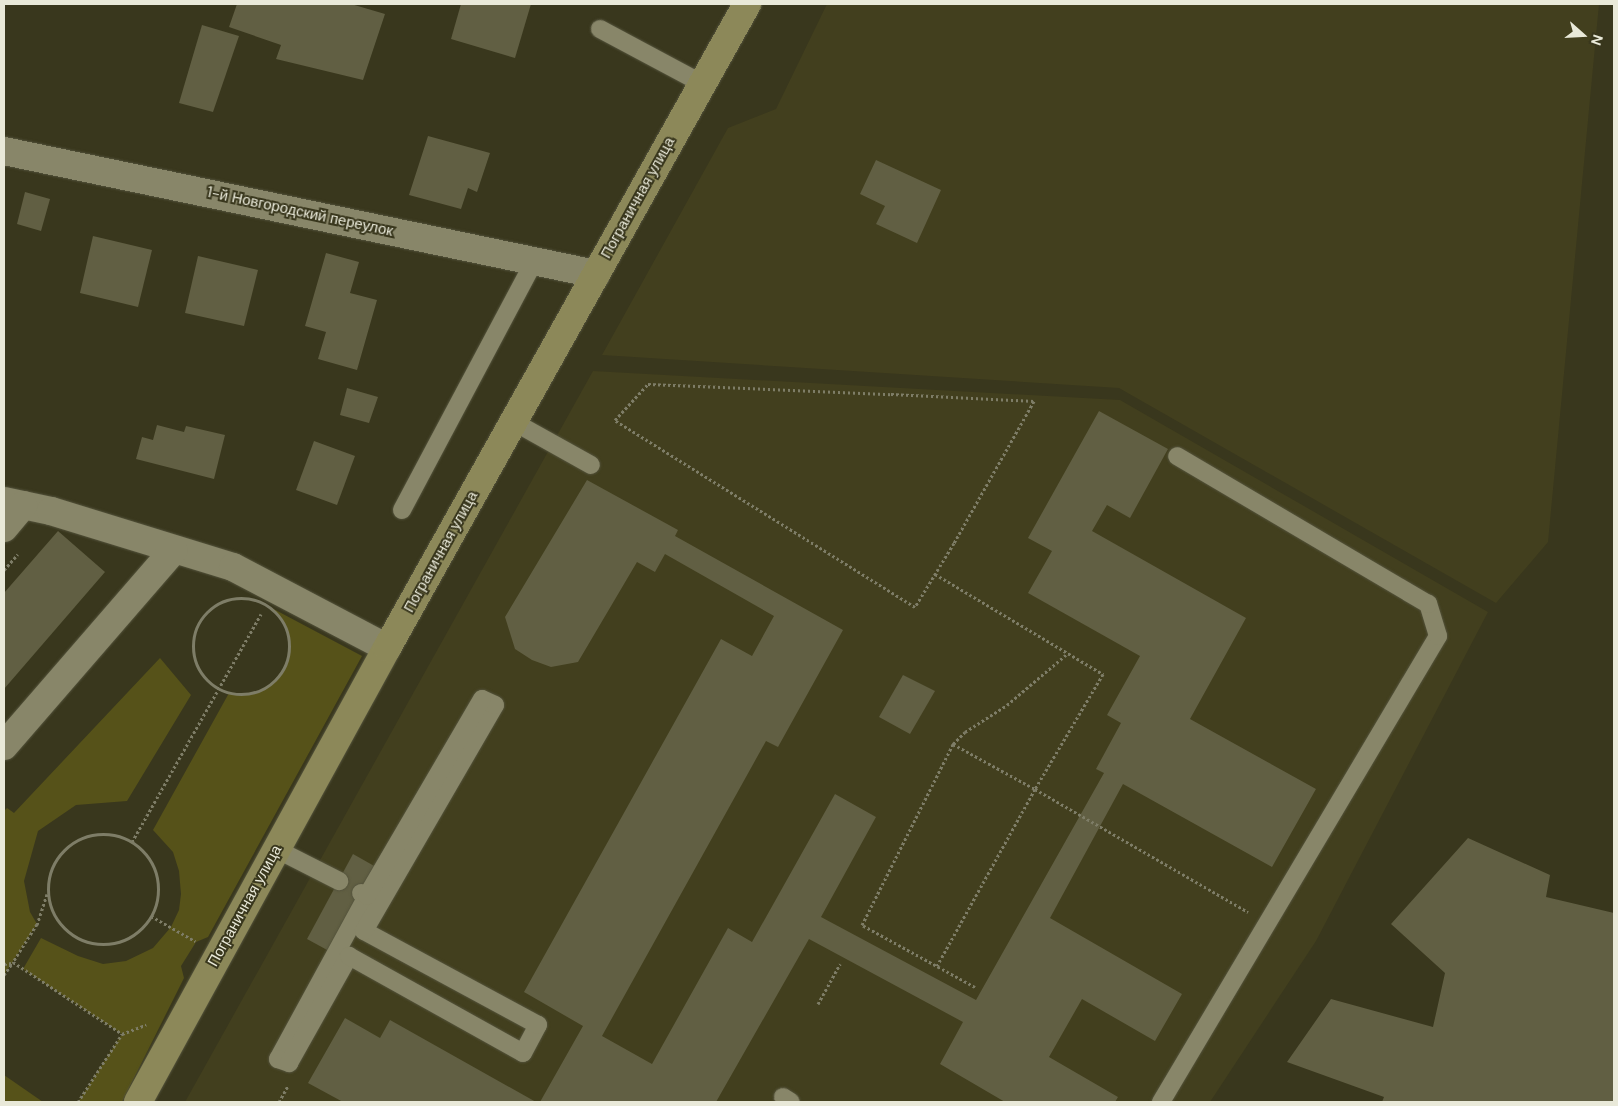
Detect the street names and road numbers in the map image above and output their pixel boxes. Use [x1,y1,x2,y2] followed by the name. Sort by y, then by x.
[597,134,679,262] street label: Пограничная улица
[205,183,395,241] street label: 1-й Новгородский переулок
[400,488,482,616] street label: Пограничная улица
[204,842,286,970] street label: Пограничная улица

